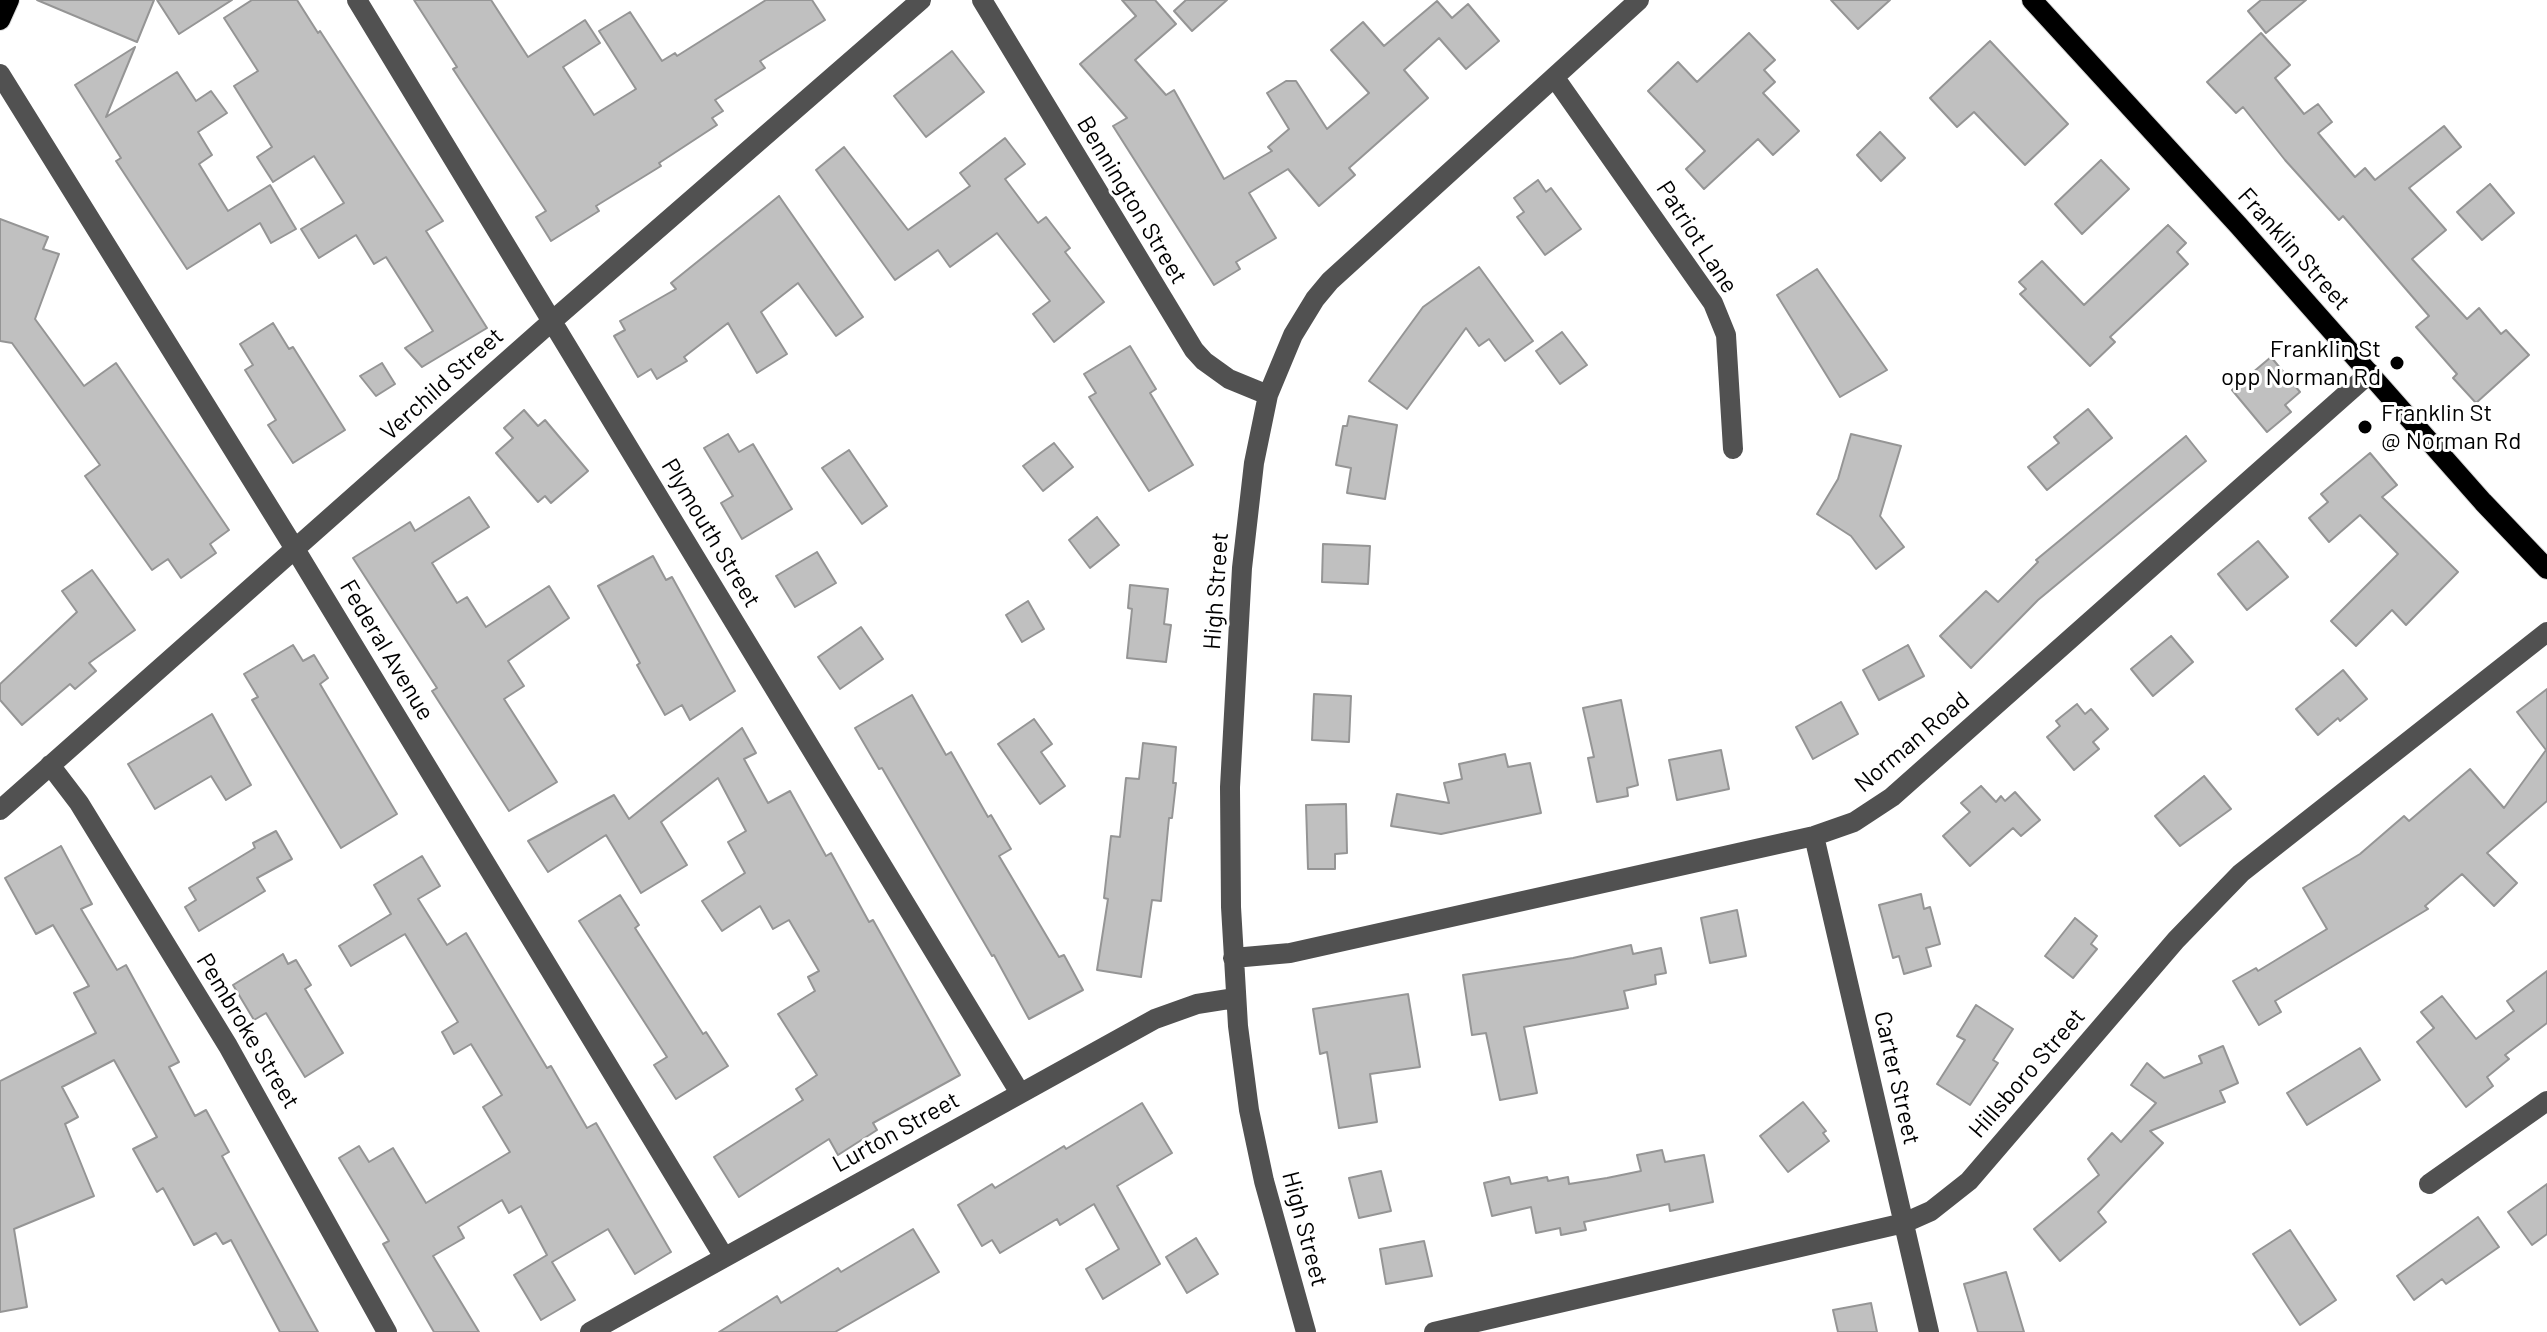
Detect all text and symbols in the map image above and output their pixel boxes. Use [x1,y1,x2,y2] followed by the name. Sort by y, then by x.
[1071,111,1193,289] street label: Bennington Street
[1650,176,1744,298] street label: Patriot Lane
[2232,182,2356,316] street label: Franklin Street
[375,321,509,447] street label: Verchild Street
[2221,335,2381,391] place label: Franklin St opp Norman Rd
[2388,354,2406,372] marker: Franklin St opp Norman Rd
[2381,399,2521,455] place label: Franklin St @ Norman Rd
[2356,418,2374,436] marker: Franklin St @ Norman Rd
[655,453,767,613] street label: Plymouth Street
[1198,531,1234,651] street label: High Street
[334,574,440,726] street label: Federal Avenue
[1849,686,1975,798] street label: Norman Road
[190,948,306,1114] street label: Pembroke Street
[1963,1002,2091,1144] street label: Hillsboro Street
[1868,1009,1926,1147] street label: Carter Street
[828,1085,964,1179] street label: Lurton Street
[1276,1168,1334,1290] street label: High Street

